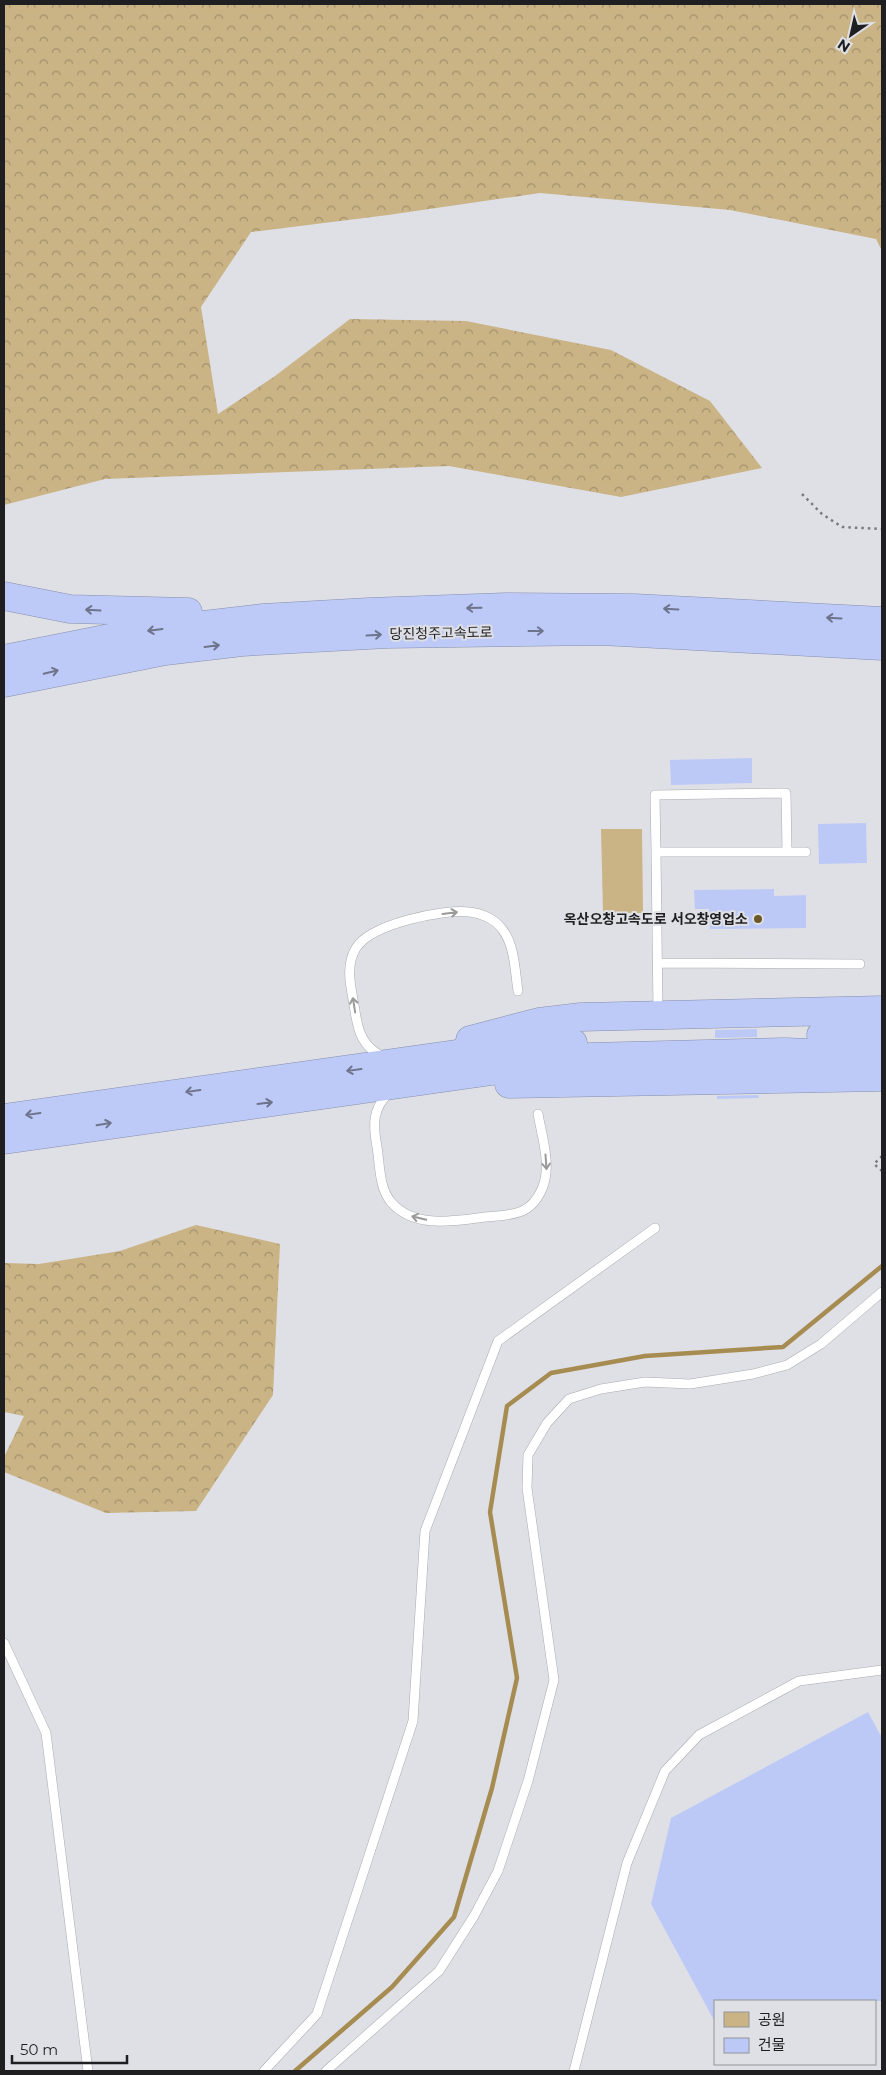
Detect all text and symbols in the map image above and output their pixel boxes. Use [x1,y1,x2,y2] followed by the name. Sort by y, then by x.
[826,10,876,60] north arrow
[834,35,853,56] text: N
[466,603,482,613] one-way arrow
[85,605,101,614] one-way arrow
[664,605,680,614] one-way arrow
[826,613,842,622] one-way arrow
[389,623,493,643] street label: 당진청주고속도로
[147,625,163,635] one-way arrow
[528,626,544,636] one-way arrow
[365,630,381,639] one-way arrow
[203,641,219,651] one-way arrow
[43,667,59,676] one-way arrow
[442,908,458,918] one-way arrow
[564,910,748,928] place label: 옥산오창고속도로 서오창영업소
[752,913,764,925] marker: 옥산오창고속도로 서오창영업소
[349,998,359,1014] one-way arrow
[347,1065,363,1075] one-way arrow
[186,1087,202,1097] one-way arrow
[257,1098,273,1108] one-way arrow
[25,1110,41,1120] one-way arrow
[95,1119,111,1129] one-way arrow
[541,1154,550,1170] one-way arrow
[412,1213,428,1222] one-way arrow
[714,2000,876,2065] legend
[758,2010,786,2029] text: 공원
[12,2032,128,2064] scale bar
[758,2035,786,2054] text: 건물
[20,2040,58,2059] text: 50 m

